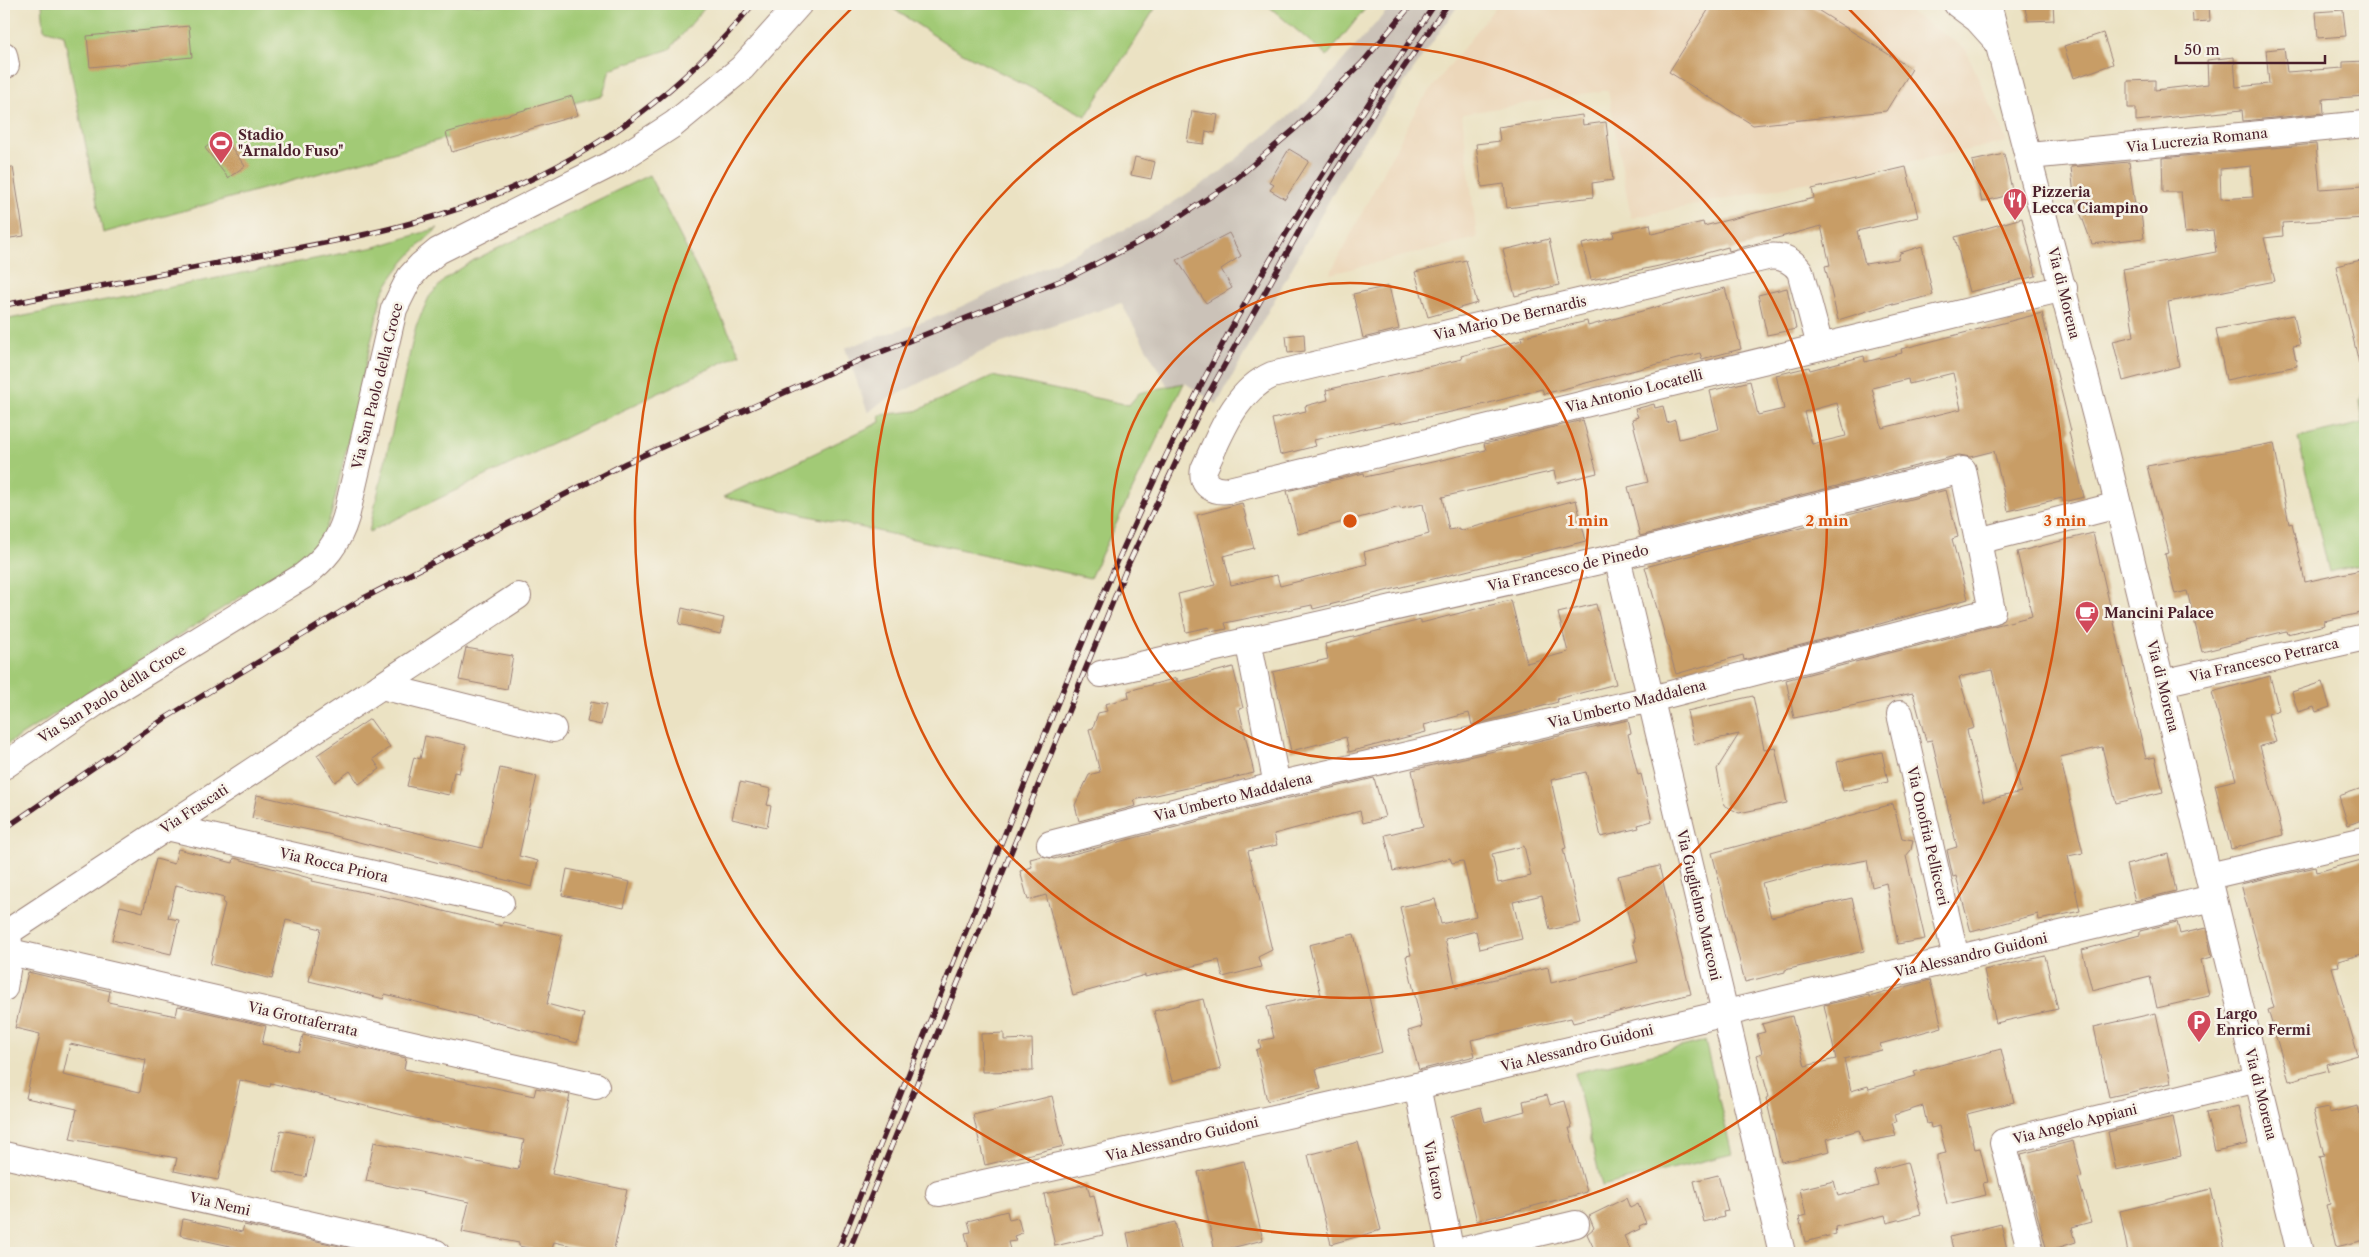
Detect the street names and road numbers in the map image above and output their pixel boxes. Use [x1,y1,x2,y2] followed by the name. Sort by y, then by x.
[2125,124,2269,156] street label: Via Lucrezia Romana
[2044,244,2084,341] street label: Via di Morena
[1431,292,1588,345] street label: Via Mario De Bernardis
[347,301,406,472] street label: Via San Paolo della Croce
[1563,365,1704,417] street label: Via Antonio Locatelli
[1485,541,1650,596] street label: Via Francesco de Pinedo
[2187,634,2341,686] street label: Via Francesco Petrarca
[2143,637,2183,734] street label: Via di Morena
[34,641,189,747] street label: Via San Paolo della Croce
[1545,675,1708,733] street label: Via Umberto Maddalena
[1903,764,1953,907] street label: Via Onofria Pellicceri
[1151,768,1314,826] street label: Via Umberto Maddalena
[156,780,231,838] street label: Via Frascati
[1673,827,1725,982] street label: Via Guglielmo Marconi
[277,844,391,886] street label: Via Rocca Priora
[1892,929,2049,982] street label: Via Alessandro Guidoni
[245,997,360,1041] street label: Via Grottaferrata
[1498,1020,1655,1076] street label: Via Alessandro Guidoni
[2241,1045,2281,1142] street label: Via di Morena
[2010,1100,2139,1148] street label: Via Angelo Appiani
[1103,1113,1260,1166] street label: Via Alessandro Guidoni
[1419,1138,1448,1201] street label: Via Icaro
[187,1188,252,1220] street label: Via Nemi

